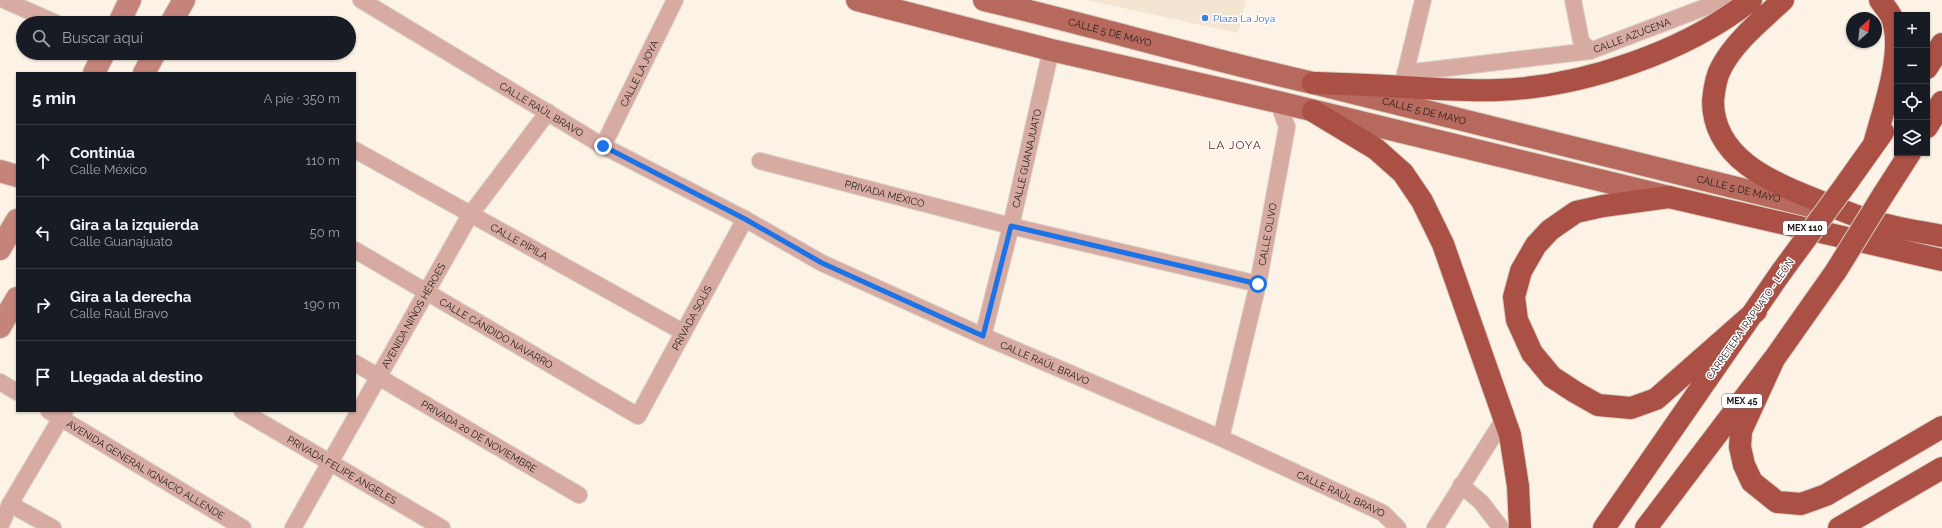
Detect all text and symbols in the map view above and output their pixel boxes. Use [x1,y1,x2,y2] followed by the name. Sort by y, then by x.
[1846,12,1882,48] north arrow
[1894,12,1930,156] map controls
[1894,12,1930,48] button: +
[1200,13,1210,23] marker: Plaza La Joya
[1213,13,1275,24] place label: Plaza La Joya
[1592,15,1672,55] street label: CALLE AZUCENA
[16,16,356,60] search box
[1067,16,1153,48] street label: CALLE 5 DE MAYO
[30,27,52,49] icon: search
[62,29,143,47] text: Buscar aquí
[618,38,660,108] street label: CALLE LA JOYA
[1894,48,1930,84] button: −
[498,80,586,139] street label: CALLE RAÚL BRAVO
[1894,84,1930,120] button: locate
[32,88,76,108] text: 5 min
[263,91,340,106] text: A pie · 350 m
[1381,95,1468,126] street label: CALLE 5 DE MAYO
[1010,107,1043,209] street label: CALLE GUANAJUATO
[1894,120,1930,156] button: layers
[594,137,612,155] route end
[1208,138,1262,152] district label: LA JOYA
[70,144,135,162] text: Continúa
[32,150,54,172] icon: ahead
[306,153,340,168] text: 110 m
[70,162,147,177] text: Calle México
[1696,173,1782,204] street label: CALLE 5 DE MAYO
[844,178,926,209] street label: PRIVADA MÉXICO
[1256,201,1278,267] street label: CALLE OLIVO
[70,216,199,234] text: Gira a la izquierda
[489,221,550,262] street label: CALLE PÍPILA
[1783,221,1827,235] road number: MEX 110
[32,222,54,244] icon: left
[310,225,340,240] text: 50 m
[70,234,172,249] text: Calle Guanajuato
[1704,256,1796,382] street label: CARRETERA IRAPUATO - LEÓN
[379,261,447,370] street label: AVENIDA NIÑOS HÉROES
[1249,275,1267,293] route start
[669,283,713,352] street label: PRIVADA SOLÍS
[70,288,191,306] text: Gira a la derecha
[32,294,54,316] icon: right
[438,295,555,371] street label: CALLE CÁNDIDO NAVARRO
[304,297,340,312] text: 190 m
[70,306,168,321] text: Calle Raúl Bravo
[999,339,1091,387] street label: CALLE RAÚL BRAVO
[32,366,54,388] icon: arrive
[70,368,203,386] text: Llegada al destino
[1722,394,1762,408] road number: MEX 45
[419,398,539,474] street label: PRIVADA 20 DE NOVIEMBRE
[65,418,227,521] street label: AVENIDA GENERAL IGNACIO ALLENDE
[286,433,399,506] street label: PRIVADA FELIPE ÁNGELES
[1295,468,1387,519] street label: CALLE RAÚL BRAVO

